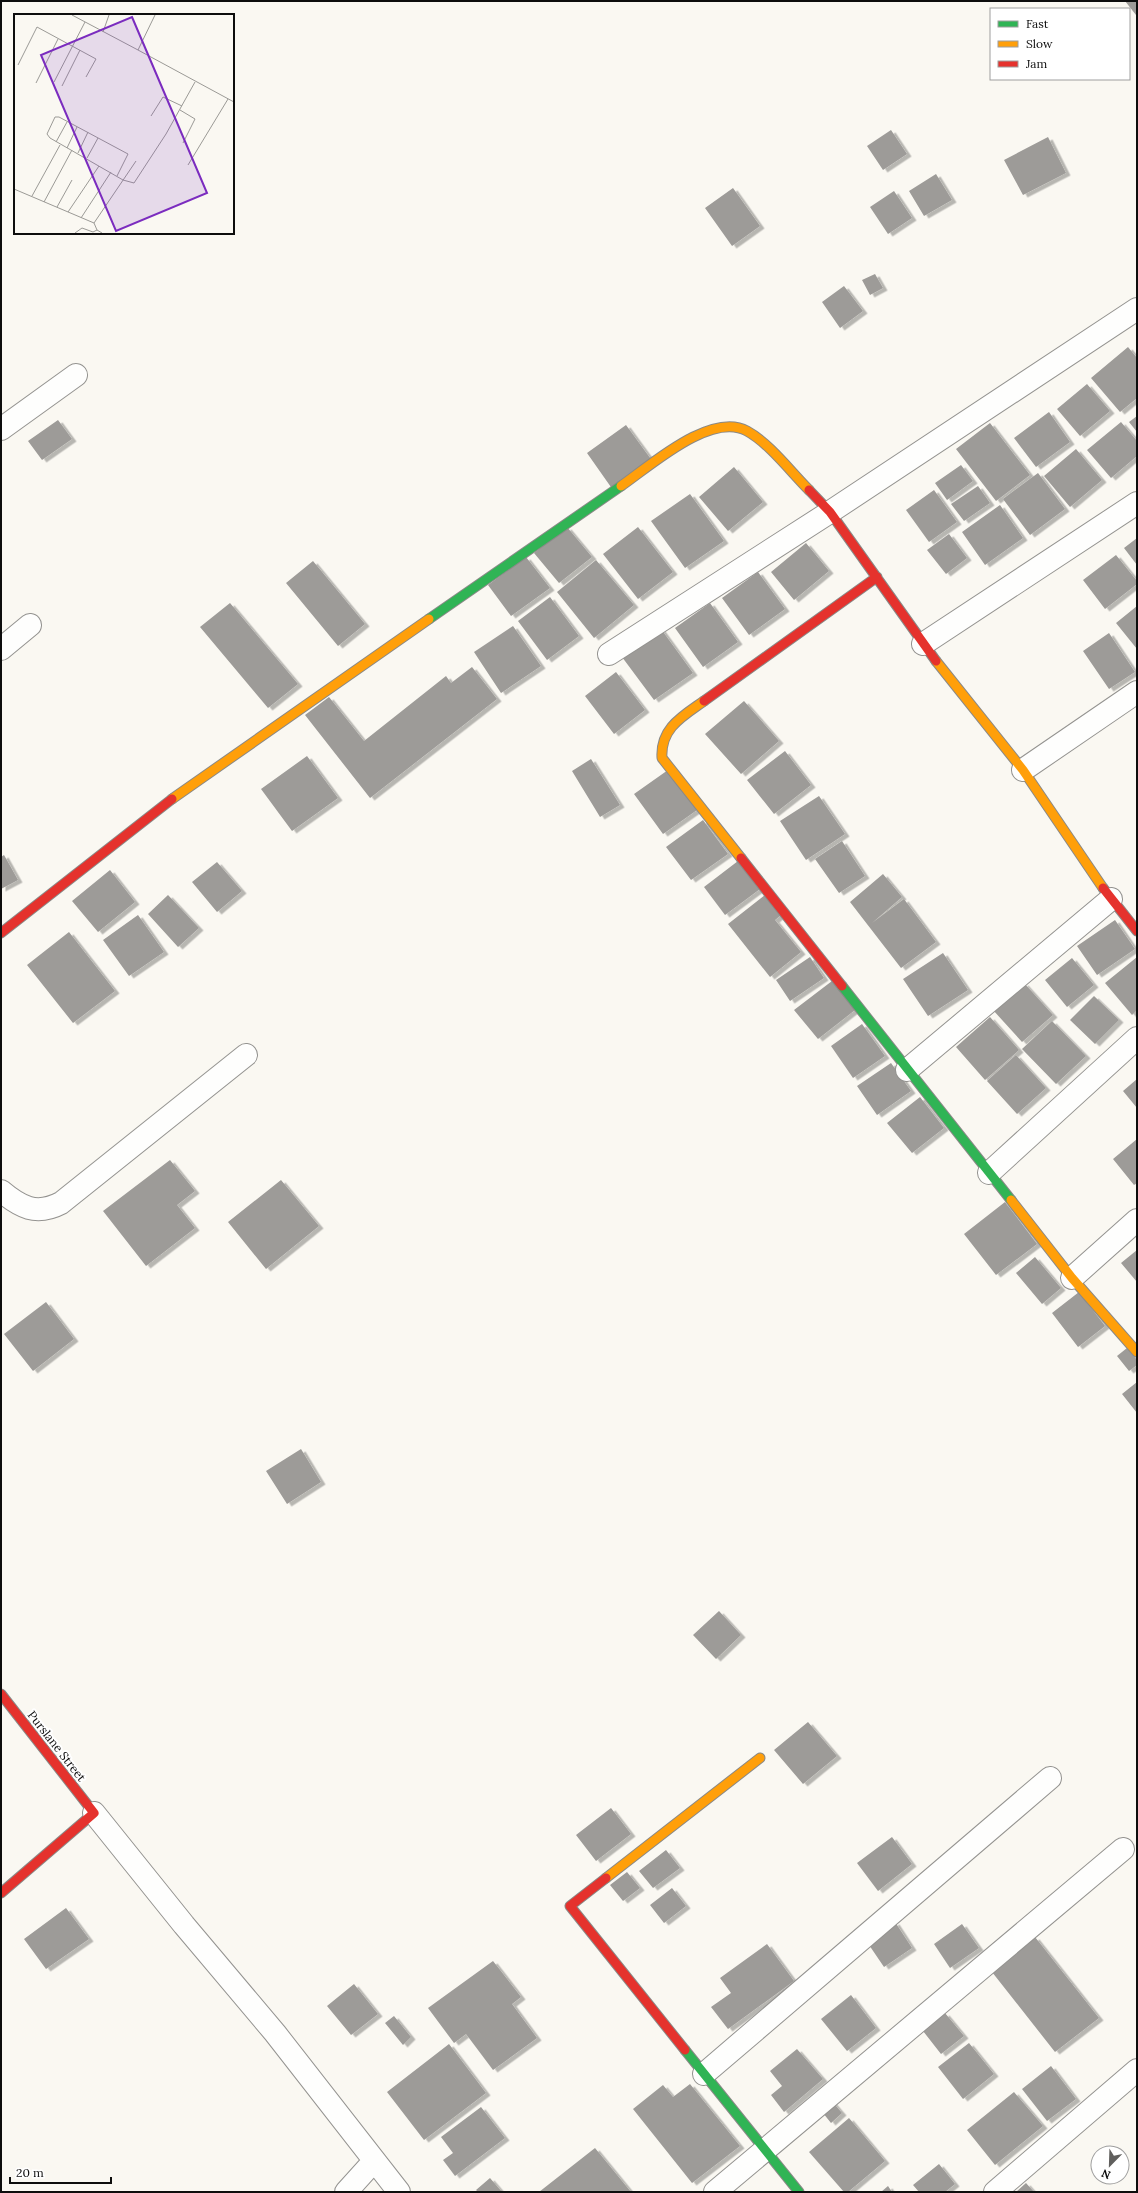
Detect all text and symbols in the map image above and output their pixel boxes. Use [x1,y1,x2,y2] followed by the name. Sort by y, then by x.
[990,8,1130,80] legend
[14,14,234,234] inset map
[1026,16,1049,31] text: Fast
[1026,36,1053,51] text: Slow
[1025,56,1047,71] text: Jam
[25,1708,89,1785] street label: Purslane Street
[1090,2145,1130,2185] north arrow
[10,2159,111,2185] scale bar
[16,2165,44,2180] text: 20 m
[1099,2166,1113,2182] text: N

